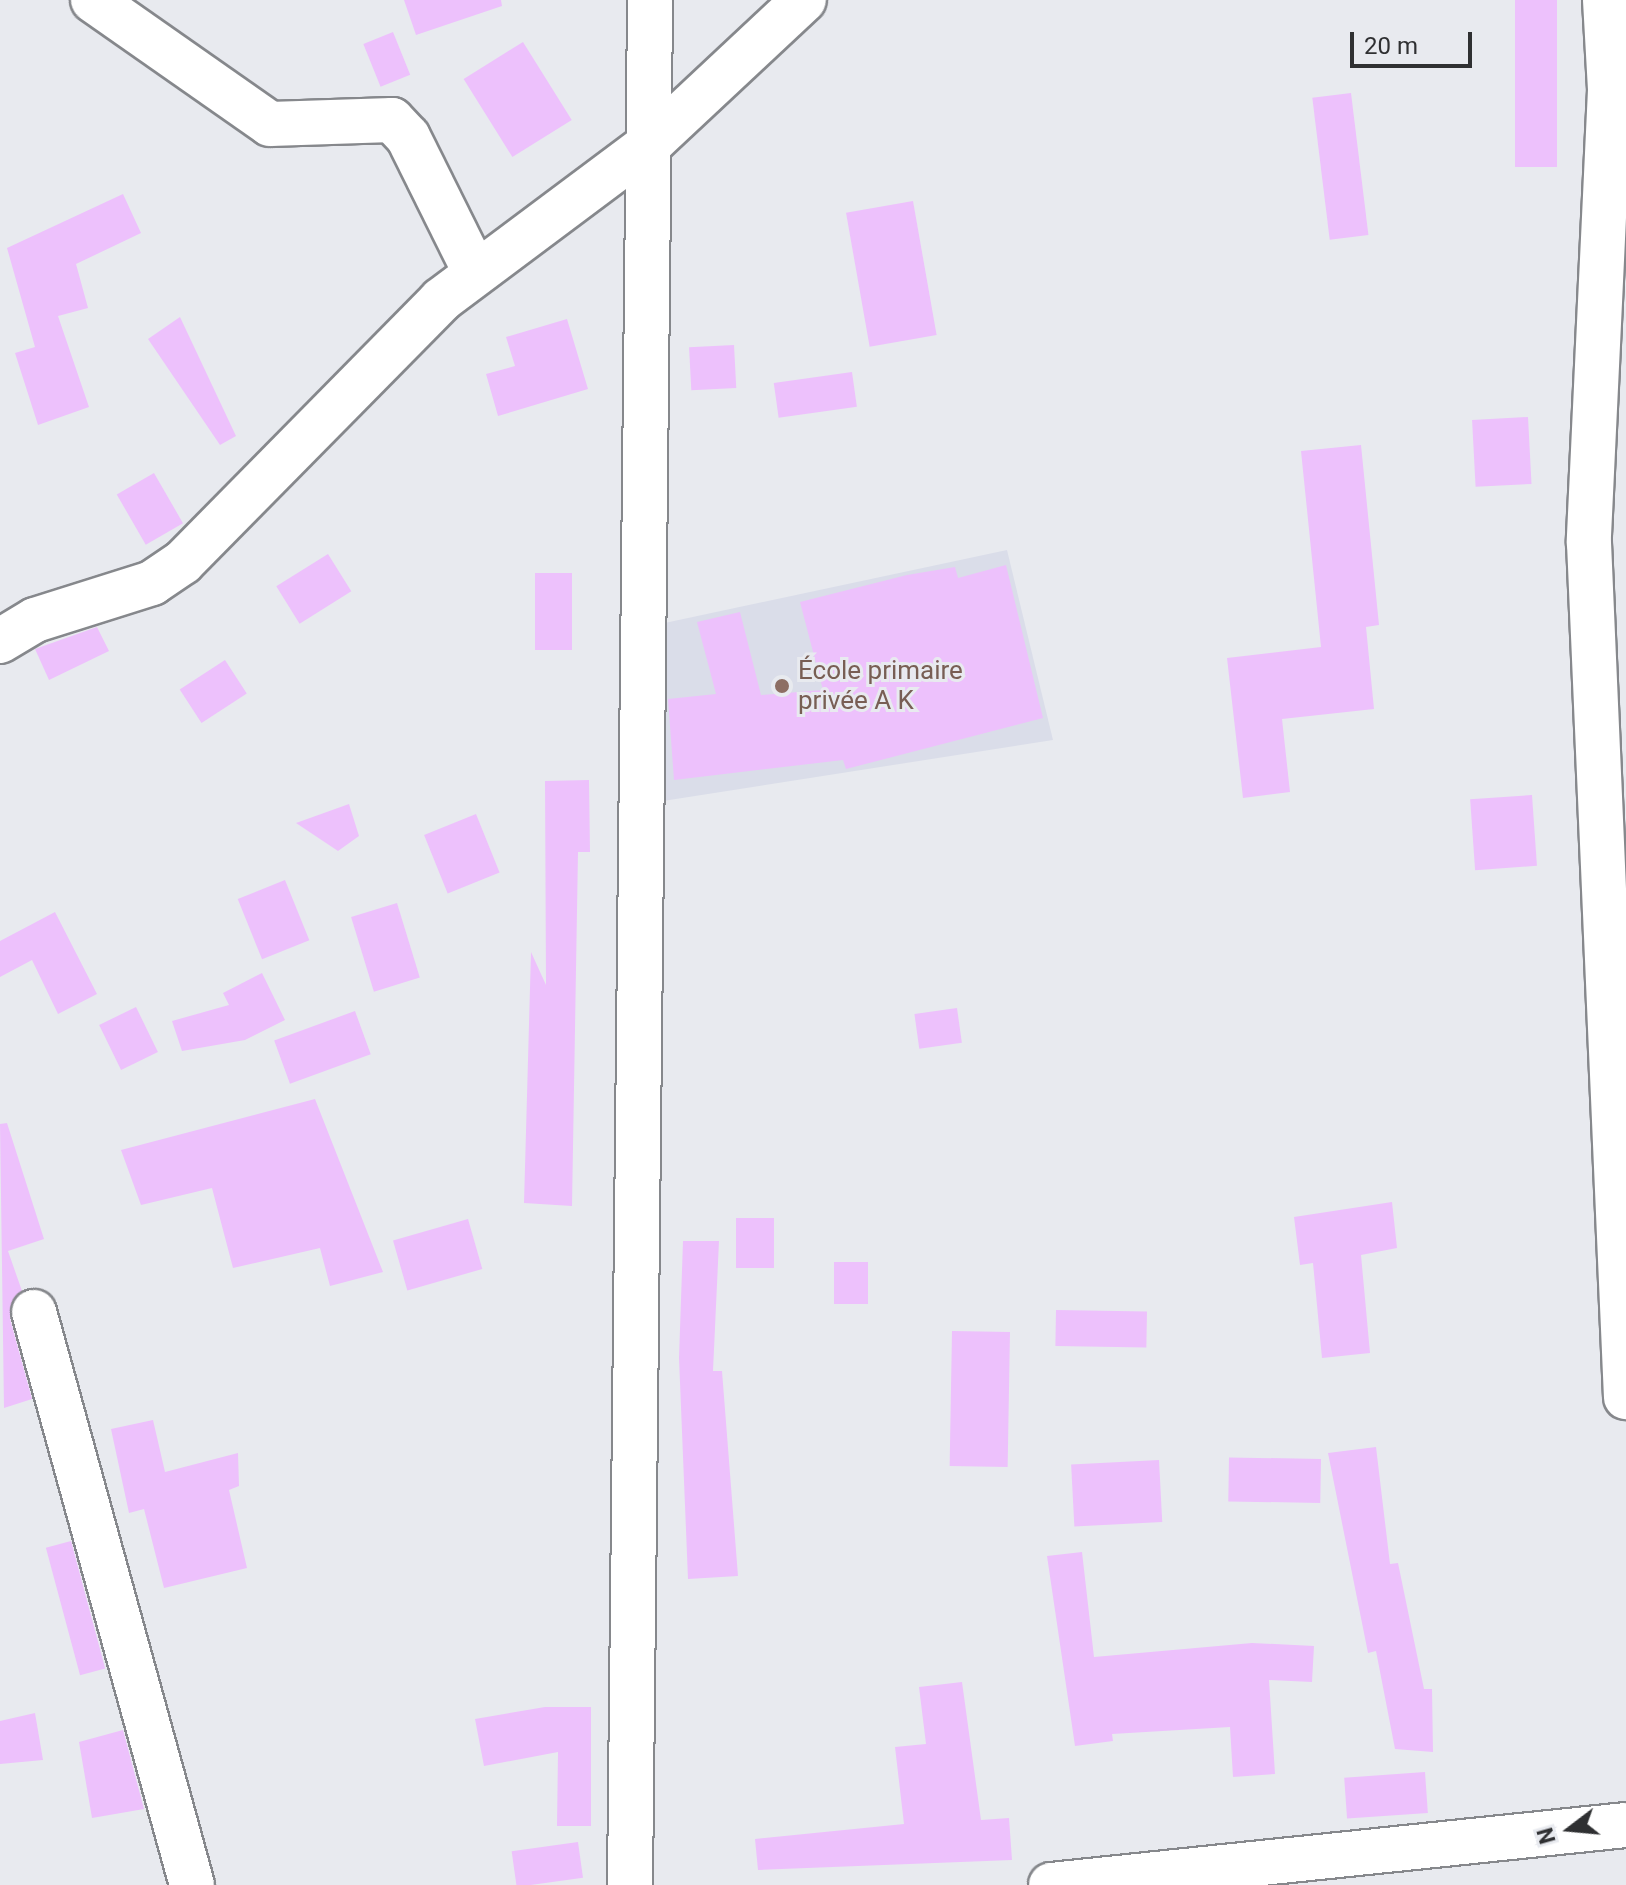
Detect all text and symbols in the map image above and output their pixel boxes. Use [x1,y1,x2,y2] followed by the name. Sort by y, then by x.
[1354,16,1476,66] scale bar
[1364,32,1418,60] text: 20 m
[798,655,963,716] place label: École primaire privée A K
[773,677,791,695] marker: École primaire privée A K
[1530,1789,1610,1869] north arrow
[1532,1825,1561,1847] text: N

